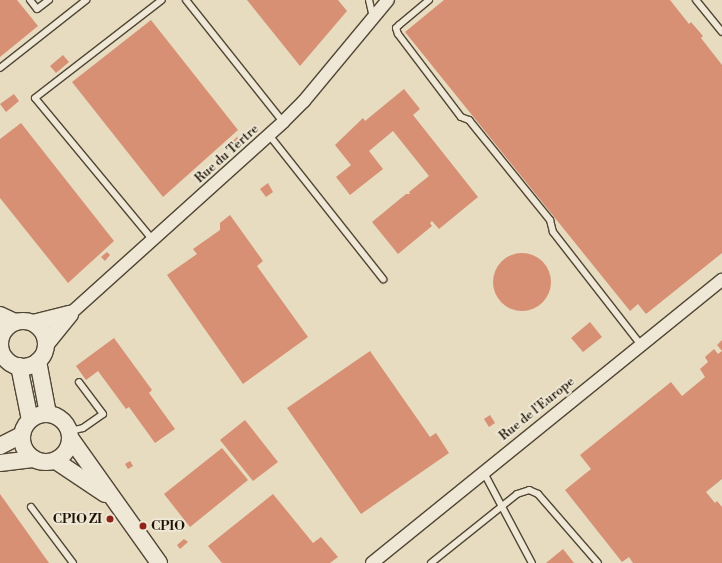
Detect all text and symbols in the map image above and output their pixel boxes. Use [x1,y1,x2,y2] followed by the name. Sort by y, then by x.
[192,121,262,187] street label: Rue du Tertre
[496,374,578,444] street label: Rue de l'Europe
[53,511,102,527] place label: CPIO ZI
[105,514,115,524] marker: CPIO ZI
[151,518,185,534] place label: CPIO
[138,521,148,531] marker: CPIO

